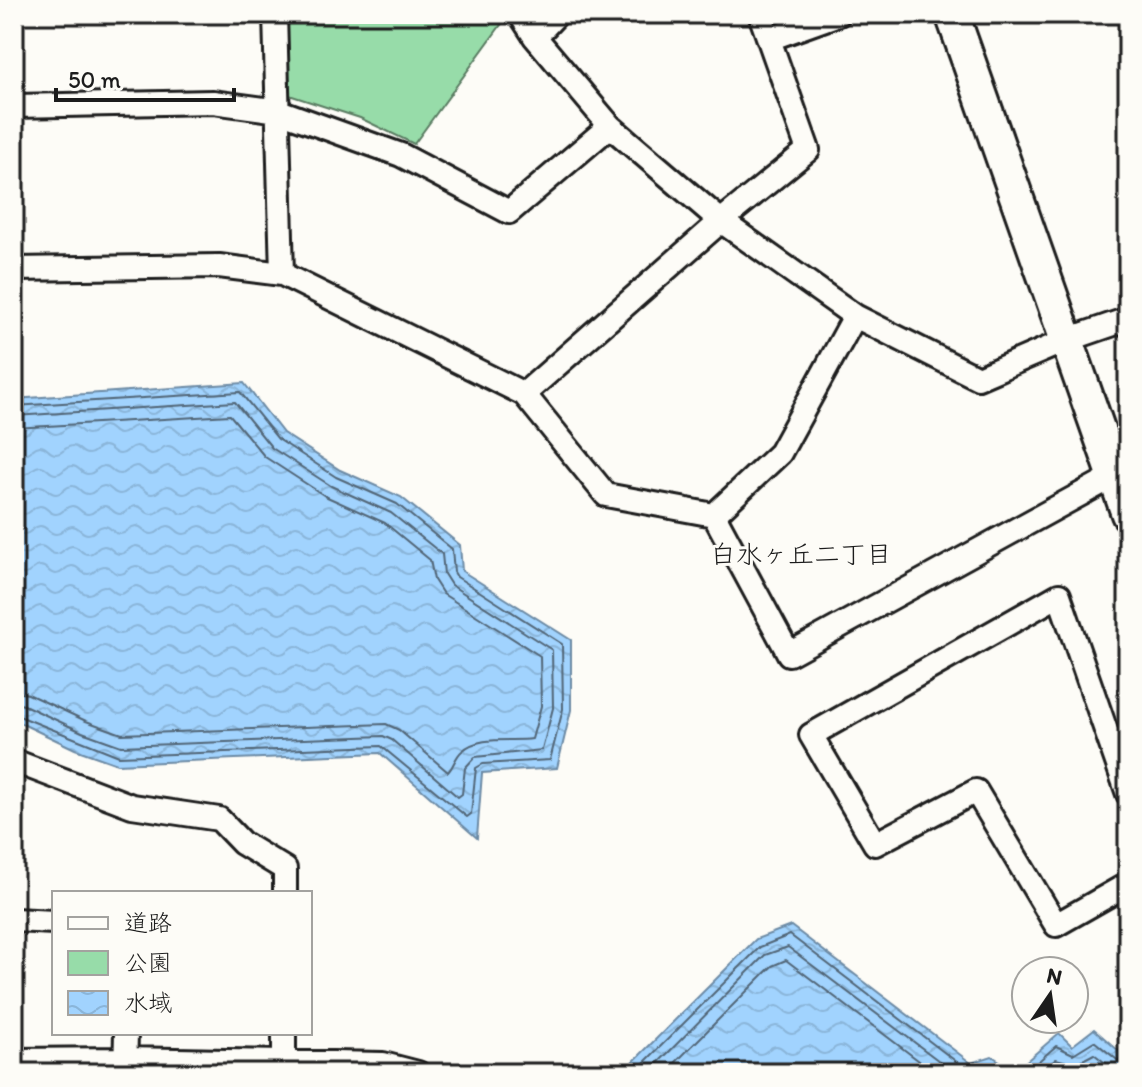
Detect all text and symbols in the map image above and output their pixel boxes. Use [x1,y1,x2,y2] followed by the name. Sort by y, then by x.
[56,52,234,102] scale bar
[68,65,121,94] text: 50 m
[710,538,892,570] district label: 白水ヶ丘二丁目
[52,891,312,1035] legend
[124,908,172,937] text: 道路
[124,948,172,977] text: 公園
[1010,955,1090,1035] north arrow
[1044,961,1065,991] text: N
[124,988,172,1017] text: 水域

